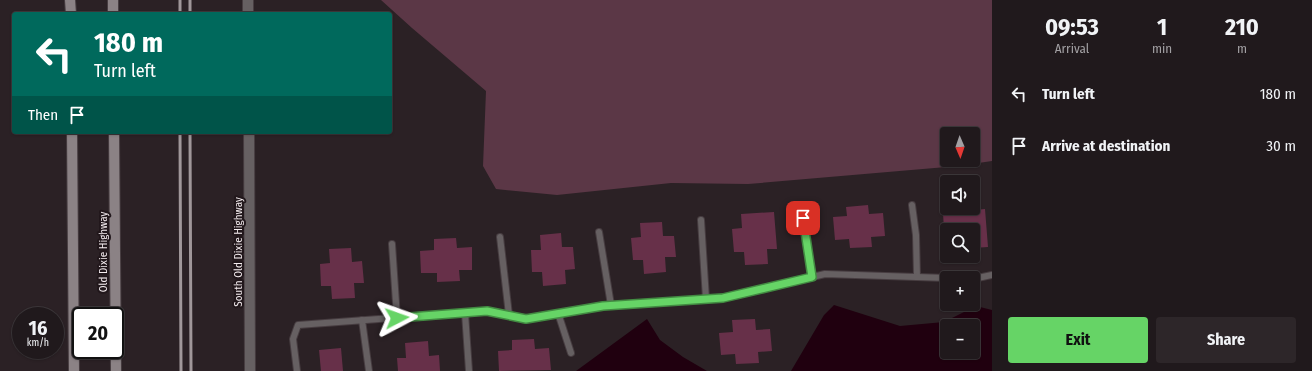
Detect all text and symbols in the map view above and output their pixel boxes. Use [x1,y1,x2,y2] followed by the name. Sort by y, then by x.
[1045,13,1099,41] text: 09:53
[1157,13,1167,41] text: 1
[1225,13,1259,41] text: 210
[94,26,163,59] text: 180 m
[28,28,80,80] icon: left
[1055,41,1089,56] text: Arrival
[1152,41,1172,56] text: min
[1237,41,1247,56] text: m
[94,60,156,82] text: Turn left
[1008,83,1030,105] icon: left
[1042,85,1095,103] text: Turn left
[1260,85,1296,103] text: 180 m
[66,104,88,126] icon: arrive
[28,106,58,124] text: Then
[940,127,980,167] north arrow
[940,127,980,359] map controls
[1008,135,1030,157] icon: arrive
[1042,137,1170,155] text: Arrive at destination
[1266,137,1296,155] text: 30 m
[940,175,980,215] button: sound
[232,197,245,307] street label: South Old Dixie Highway
[786,201,820,235] pin
[792,207,814,229] icon: arrive
[97,212,110,292] street label: Old Dixie Highway
[940,223,980,263] button: search
[940,271,980,311] button: +
[376,297,418,339] position arrow
[72,307,124,359] speed limit sign: 20
[29,316,47,340] text: 16
[1008,317,1148,363] button: Exit
[1156,317,1296,363] button: Share
[940,319,980,359] button: −
[27,337,49,349] text: km/h

